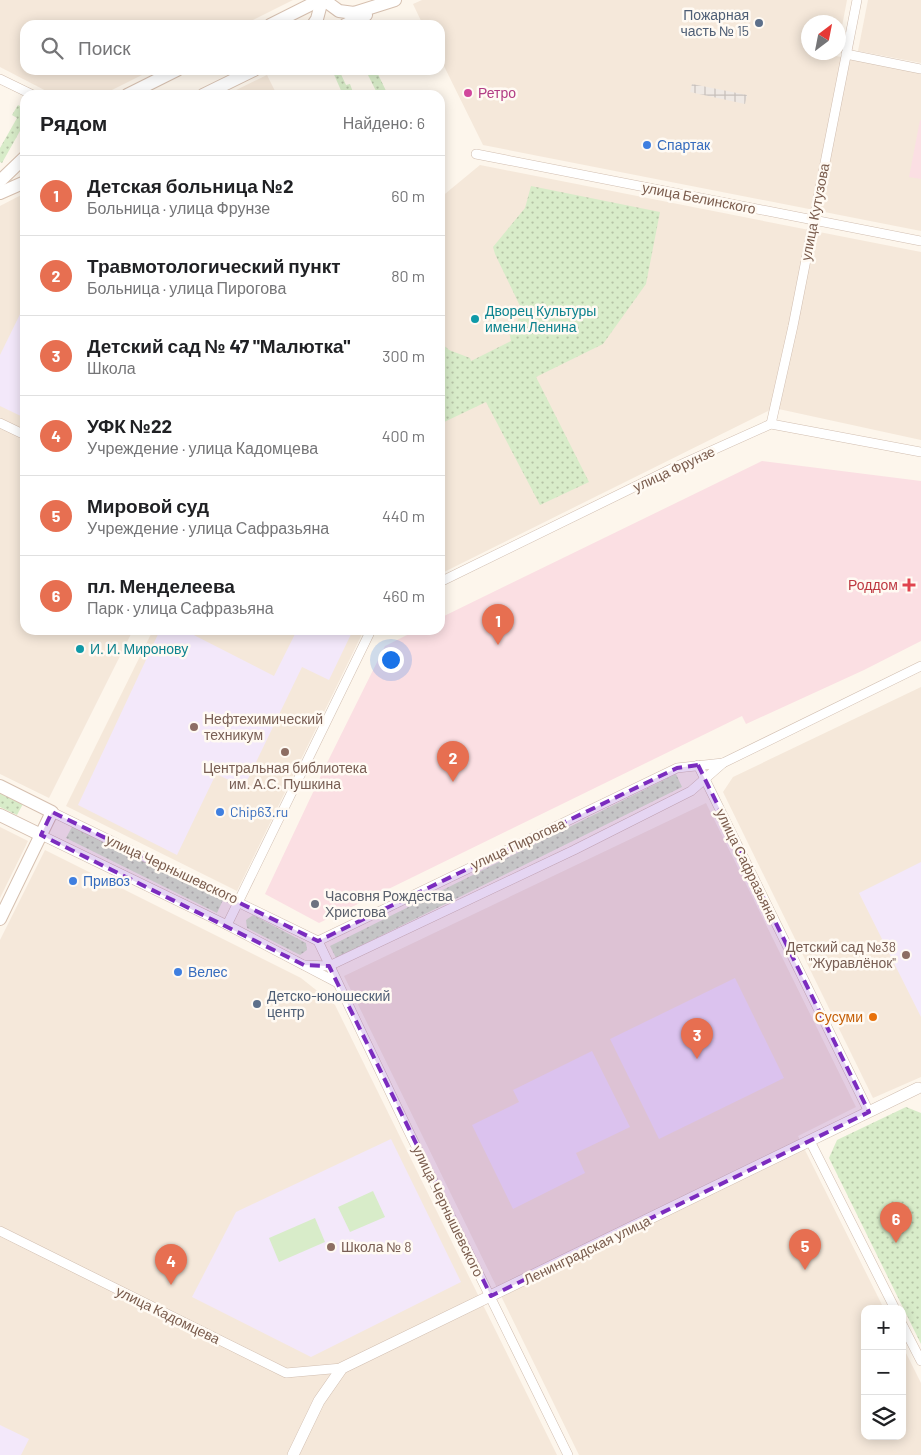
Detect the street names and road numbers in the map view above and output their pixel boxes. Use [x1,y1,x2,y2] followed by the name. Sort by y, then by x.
[797,161,832,262] street label: улица Кутузова
[641,178,757,217] street label: улица Белинского
[630,442,718,495] street label: улица Фрунзе
[713,806,782,924] street label: улица Сафразьяна
[468,814,568,873] street label: улица Пирогова
[103,830,241,907] street label: улица Чернышевского
[409,1142,488,1279] street label: улица Чернышевского
[520,1211,653,1288] street label: Ленинградская улица
[113,1282,223,1347] street label: улица Кадомцева

